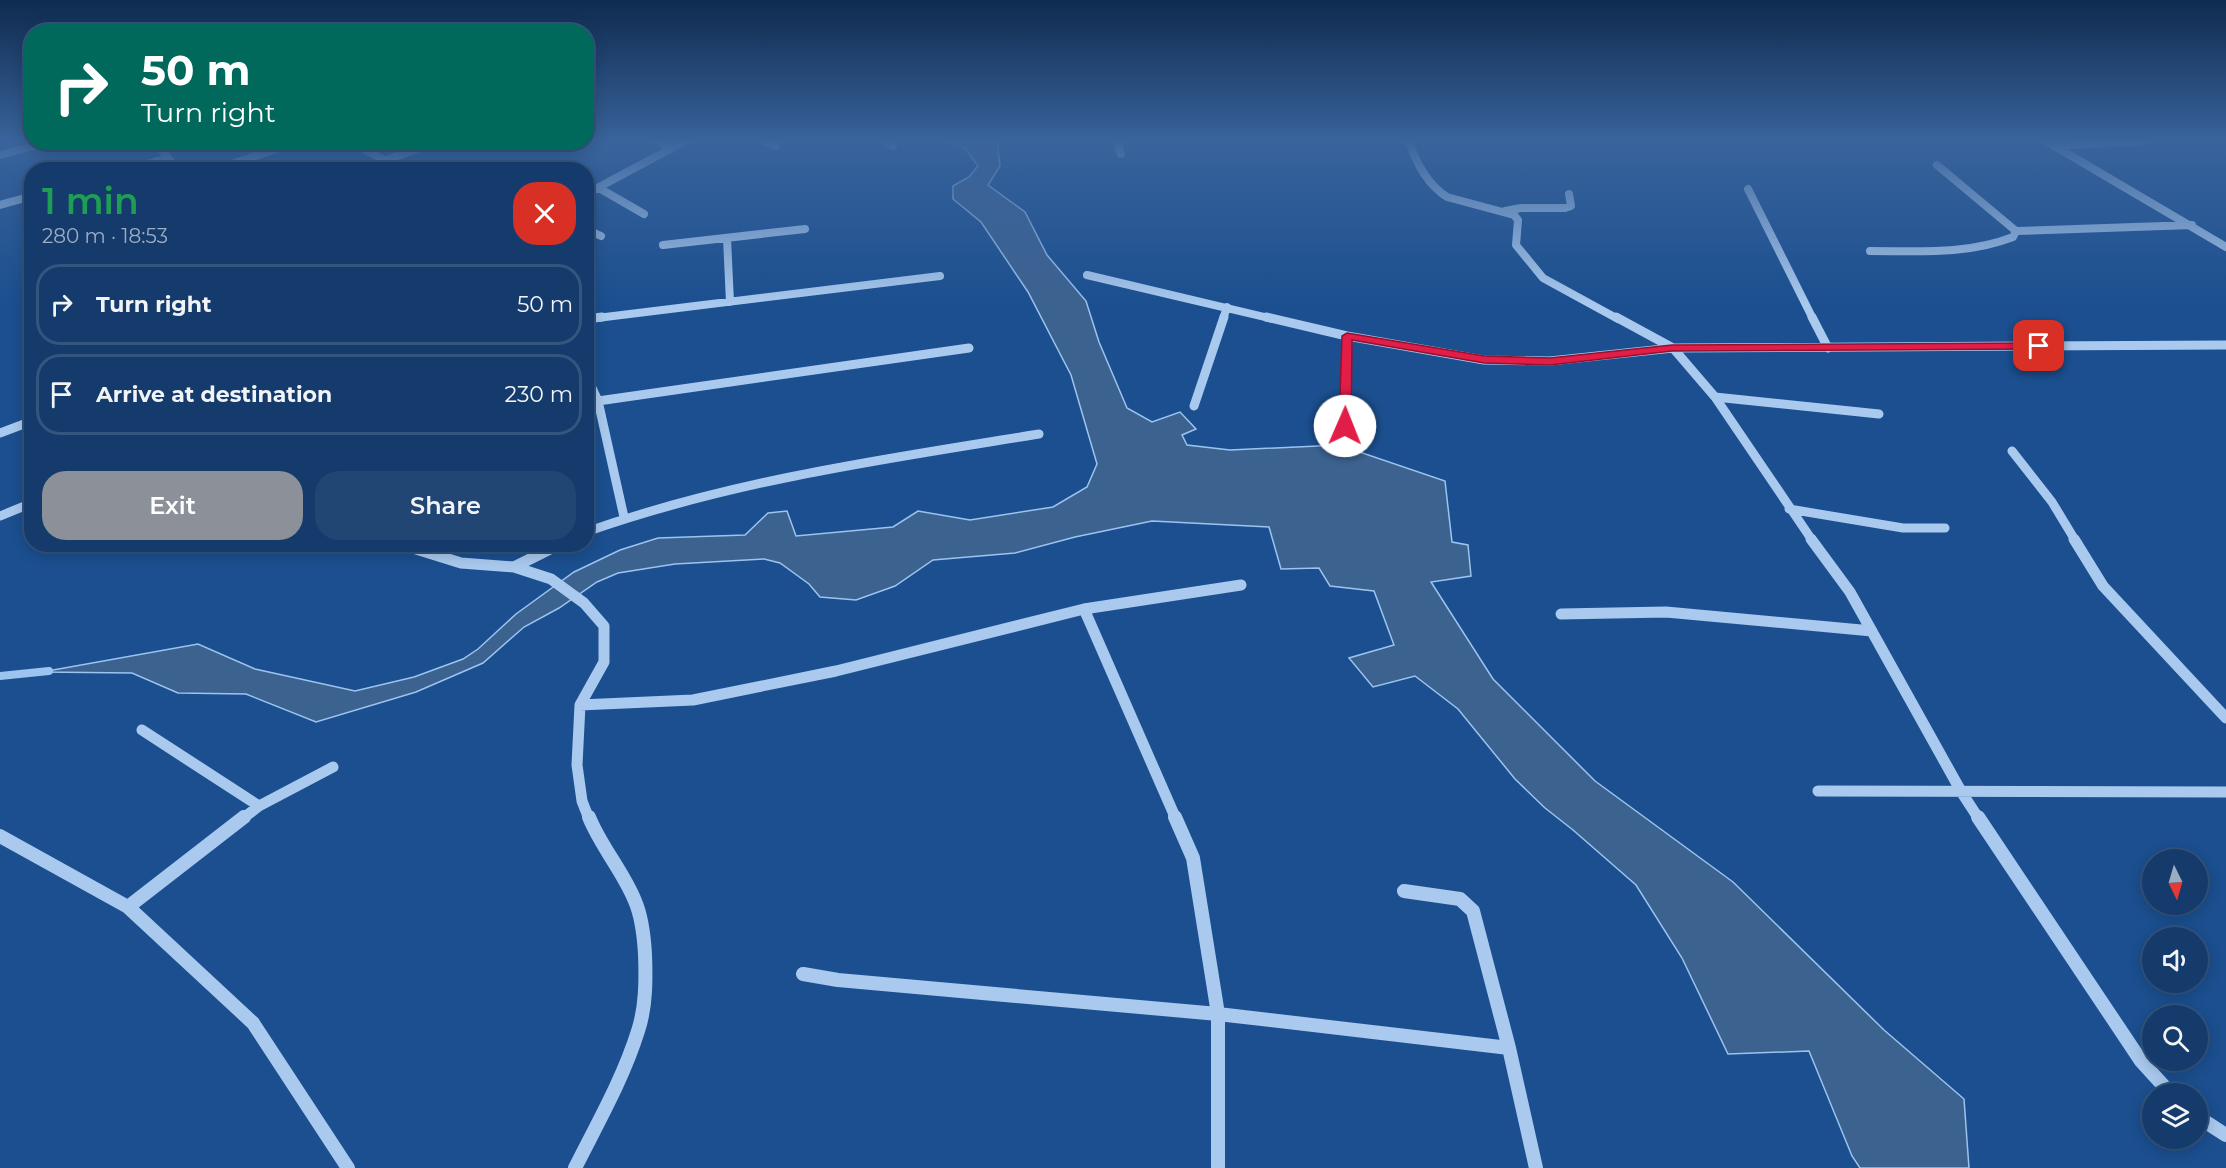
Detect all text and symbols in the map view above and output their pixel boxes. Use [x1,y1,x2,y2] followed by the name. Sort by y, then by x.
[141,44,250,96] text: 50 m
[42,48,120,126] icon: right
[141,96,276,129] text: Turn right
[42,179,139,223] text: 1 min
[513,182,576,245] button: close
[42,224,168,248] text: 280 m · 18:53
[45,288,78,321] icon: right
[96,291,211,318] text: Turn right
[517,291,573,318] text: 50 m
[2013,320,2064,371] pin
[2022,329,2055,362] icon: arrive
[45,378,78,411] icon: arrive
[96,381,332,408] text: Arrive at destination
[504,381,573,408] text: 230 m
[1313,394,1377,458] position arrow
[42,471,303,540] button: Exit
[315,471,576,540] button: Share
[2142,849,2208,915] north arrow
[2142,849,2208,1149] map controls
[2142,927,2208,993] button: sound
[2142,1005,2208,1071] button: search
[2142,1083,2208,1149] button: layers

